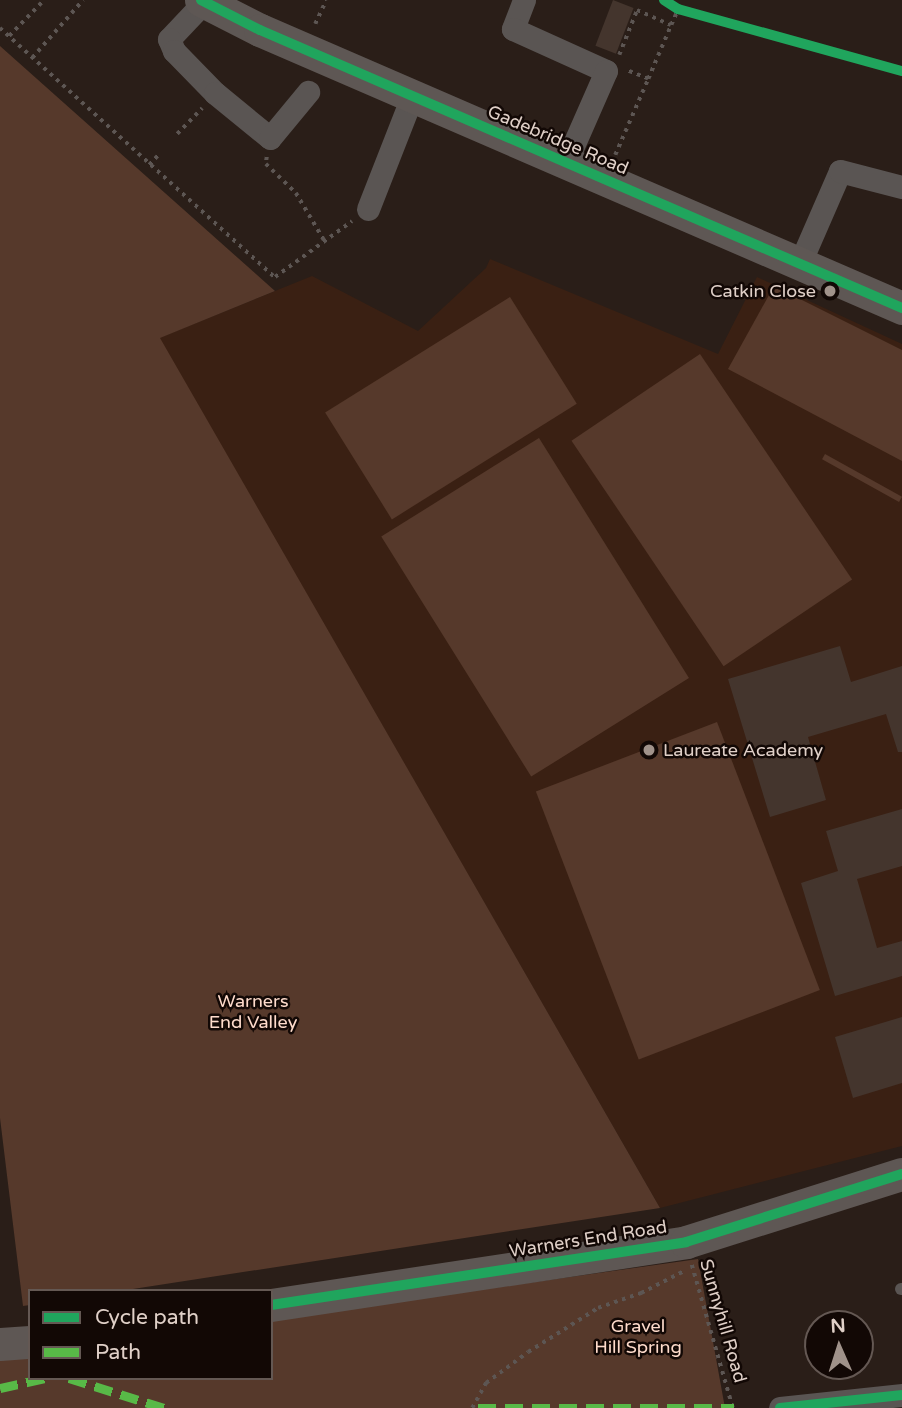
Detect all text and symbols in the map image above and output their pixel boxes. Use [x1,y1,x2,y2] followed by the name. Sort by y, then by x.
[484,101,632,179] street label: Gadebridge Road
[710,280,816,302] place label: Catkin Close
[822,283,838,299] marker: Catkin Close
[663,739,823,761] place label: Laureate Academy
[641,742,657,758] marker: Laureate Academy
[209,991,297,1034] park label: Warners End Valley
[508,1216,668,1262] street label: Warners End Road
[695,1257,751,1385] street label: Sunnyhill Road
[28,1289,273,1380] legend
[95,1305,199,1330] text: Cycle path
[804,1310,874,1380] north arrow
[830,1315,846,1337] text: N
[594,1316,682,1358] park label: Gravel Hill Spring
[95,1340,141,1365] text: Path

